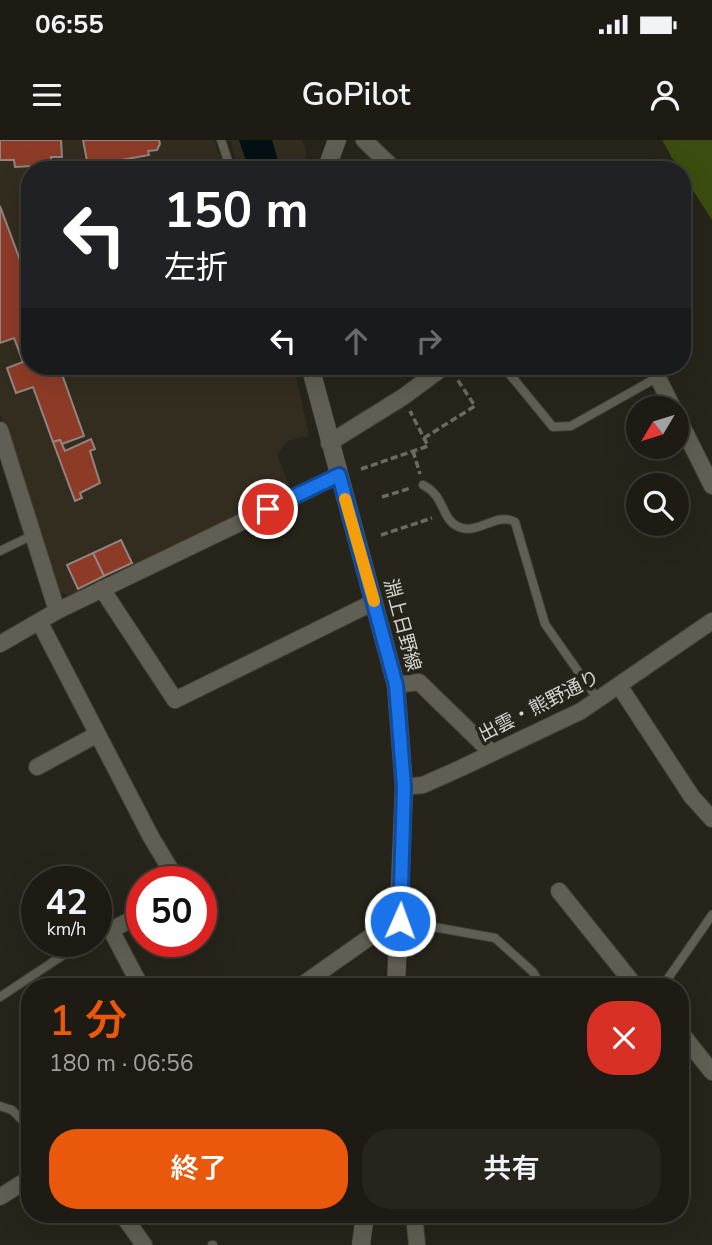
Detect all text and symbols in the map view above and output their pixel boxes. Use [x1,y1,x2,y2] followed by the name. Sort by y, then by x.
[35,7,104,42] text: 06:55
[301,73,411,116] text: GoPilot
[28,76,66,114] icon: menu
[646,76,684,114] icon: person
[164,177,308,244] text: 150 m
[49,189,140,280] icon: left
[164,246,228,289] text: 左折
[264,322,302,360] icon: left
[337,322,375,360] icon: ahead
[410,322,448,360] icon: right
[626,396,690,458] north arrow
[626,396,689,536] map controls
[626,473,689,536] button: search
[238,479,298,539] pin
[249,490,287,528] icon: arrive
[377,576,427,674] street label: 淵上日野線
[474,664,604,748] street label: 出雲・熊野通り
[126,866,217,957] speed limit sign: 50
[45,879,88,926] text: 42
[363,884,437,958] position arrow
[47,917,86,941] text: km/h
[49,993,127,1050] text: 1 分
[587,1001,661,1075] button: close
[49,1048,194,1079] text: 180 m · 06:56
[49,1129,348,1209] button: 終了
[362,1129,661,1209] button: 共有

